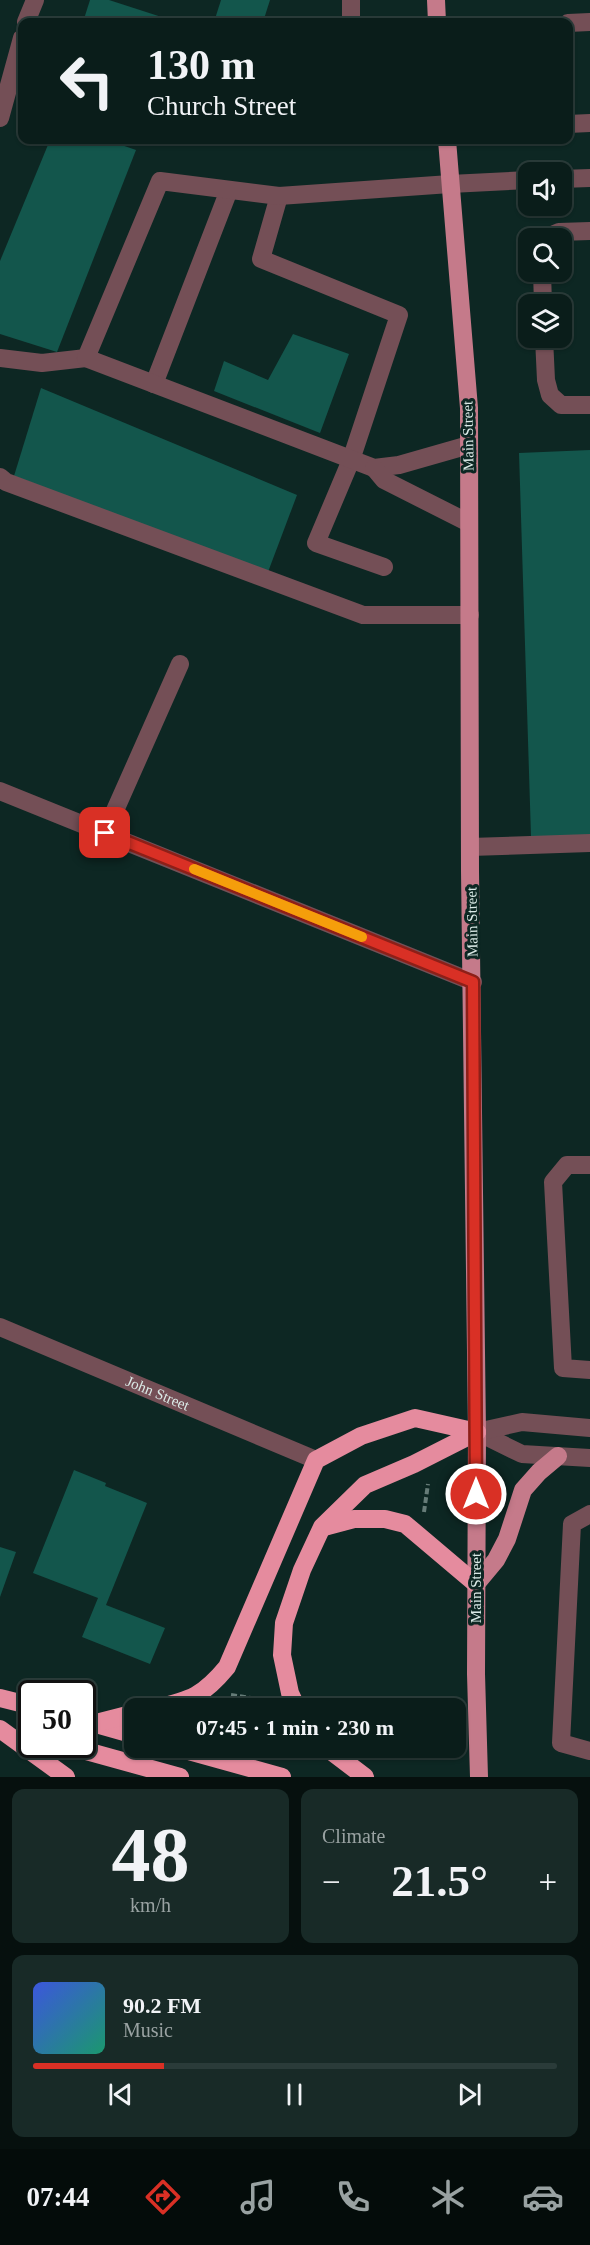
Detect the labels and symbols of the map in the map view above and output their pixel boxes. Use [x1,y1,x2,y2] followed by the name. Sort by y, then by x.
[459,400,477,471] street label: Main Street
[79,807,130,858] pin
[463,886,481,957] street label: Main Street
[124,1373,192,1414] street label: John Street
[444,1462,508,1526] position arrow
[468,1552,484,1623] street label: Main Street
[18,1680,96,1758] speed limit sign: 50

